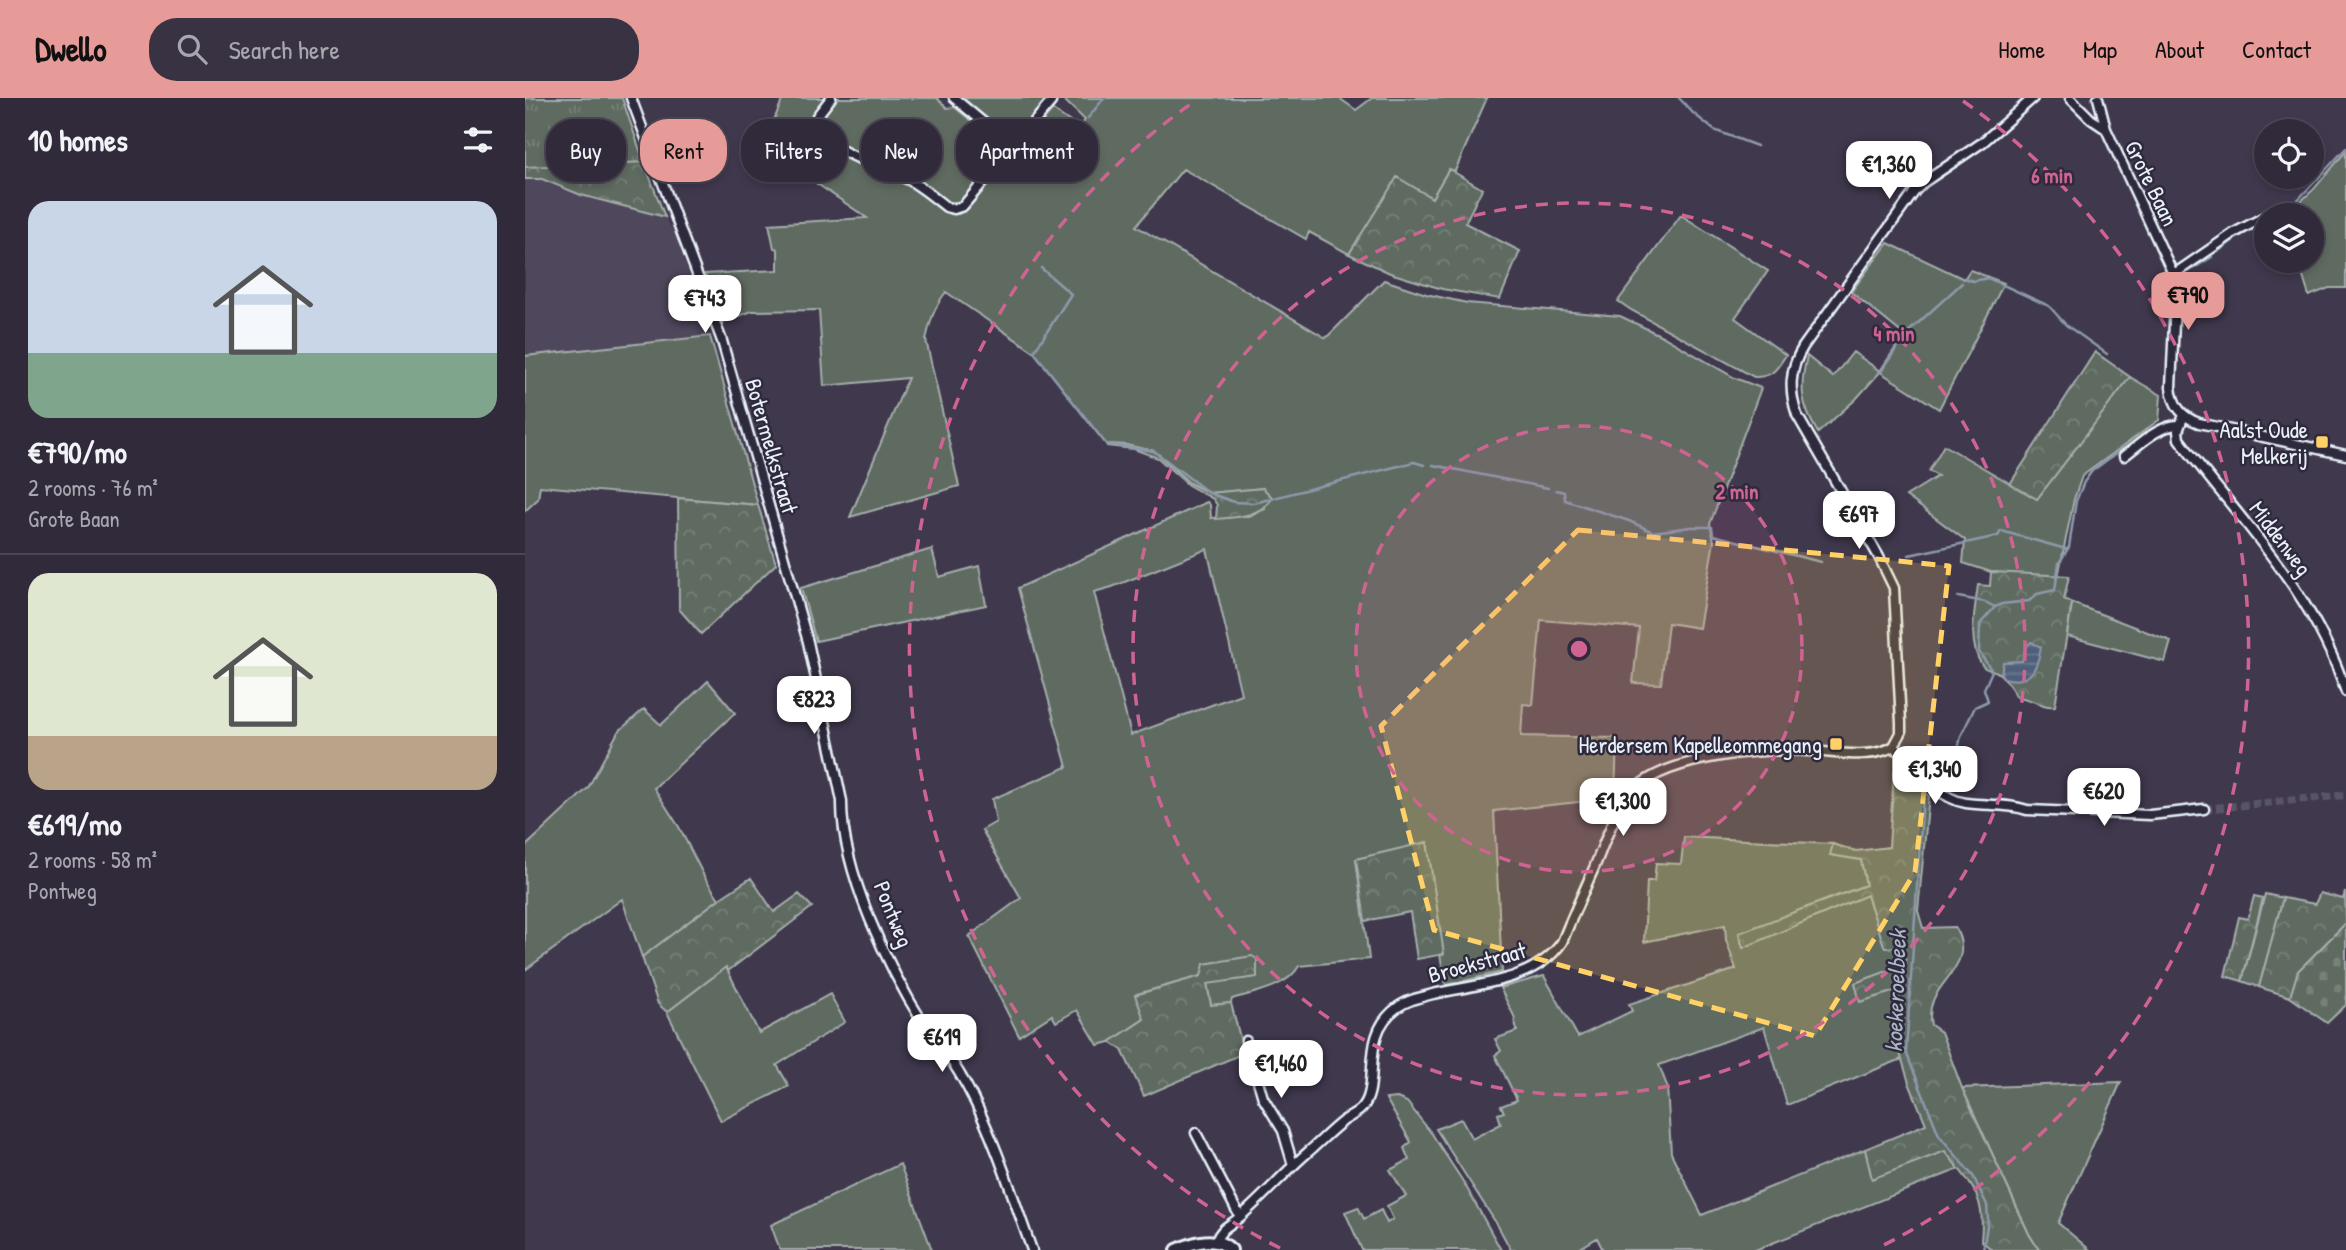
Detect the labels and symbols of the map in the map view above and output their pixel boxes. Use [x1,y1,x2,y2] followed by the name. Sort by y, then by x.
[2118,135,2186,231] street label: Grote Baan
[1832,141,1946,201] pin: €1,360
[2031,161,2073,190] text: 6 min
[2147,272,2229,332] pin: €790
[664,275,746,335] pin: €743
[1873,319,1915,348] text: 4 min
[738,375,806,518] street label: Botermelkstraat
[2219,414,2308,471] place label: Aalst Oude Melkerij
[2314,434,2330,450] marker: Aalst Oude Melkerij
[1715,477,1759,506] text: 2 min
[1818,491,1900,551] pin: €697
[2243,494,2319,582] street label: Middenweg
[1567,637,1591,661] centre of rings
[773,676,855,736] pin: €823
[1579,729,1822,760] place label: Herdersem Kapelleommegang
[1828,736,1844,752] marker: Herdersem Kapelleommegang
[1878,746,1992,806] pin: €1,340
[2063,768,2145,828] pin: €620
[1566,778,1680,838] pin: €1,300
[867,876,921,952] street label: Pontweg
[1877,927,1913,1053] water label: koekeroelbeek
[1425,934,1530,990] street label: Broekstraat
[901,1014,983,1074] pin: €619
[1224,1040,1338,1100] pin: €1,460

